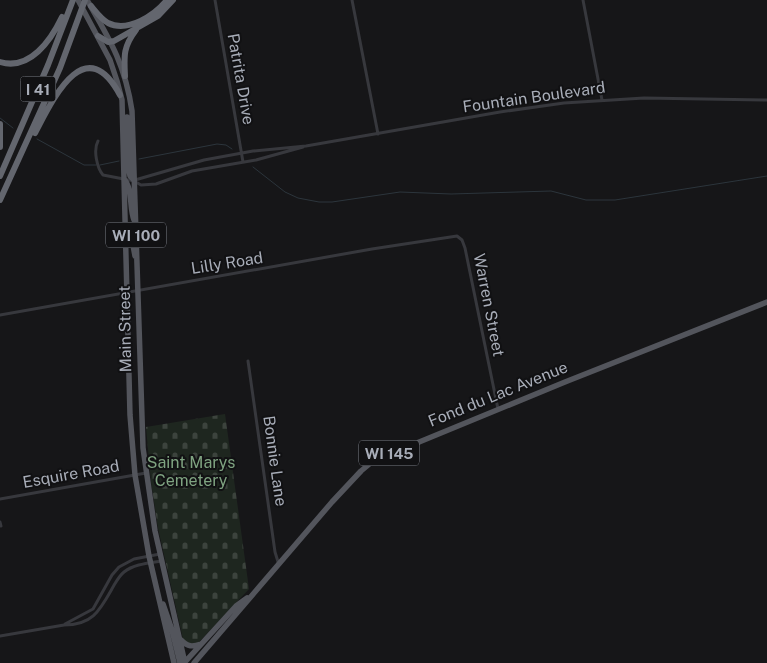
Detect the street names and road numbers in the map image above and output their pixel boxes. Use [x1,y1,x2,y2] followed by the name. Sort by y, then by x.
[224,32,258,126] street label: Patrita Drive
[20,76,56,102] road number: I 41
[462,78,606,116] street label: Fountain Boulevard
[106,222,166,248] road number: WI 100
[190,248,264,278] street label: Lilly Road
[470,252,508,358] street label: Warren Street
[115,285,135,373] street label: Main Street
[425,357,571,431] street label: Fond du Lac Avenue
[259,415,291,507] street label: Bonnie Lane
[359,440,419,466] road number: WI 145
[21,456,121,492] street label: Esquire Road

